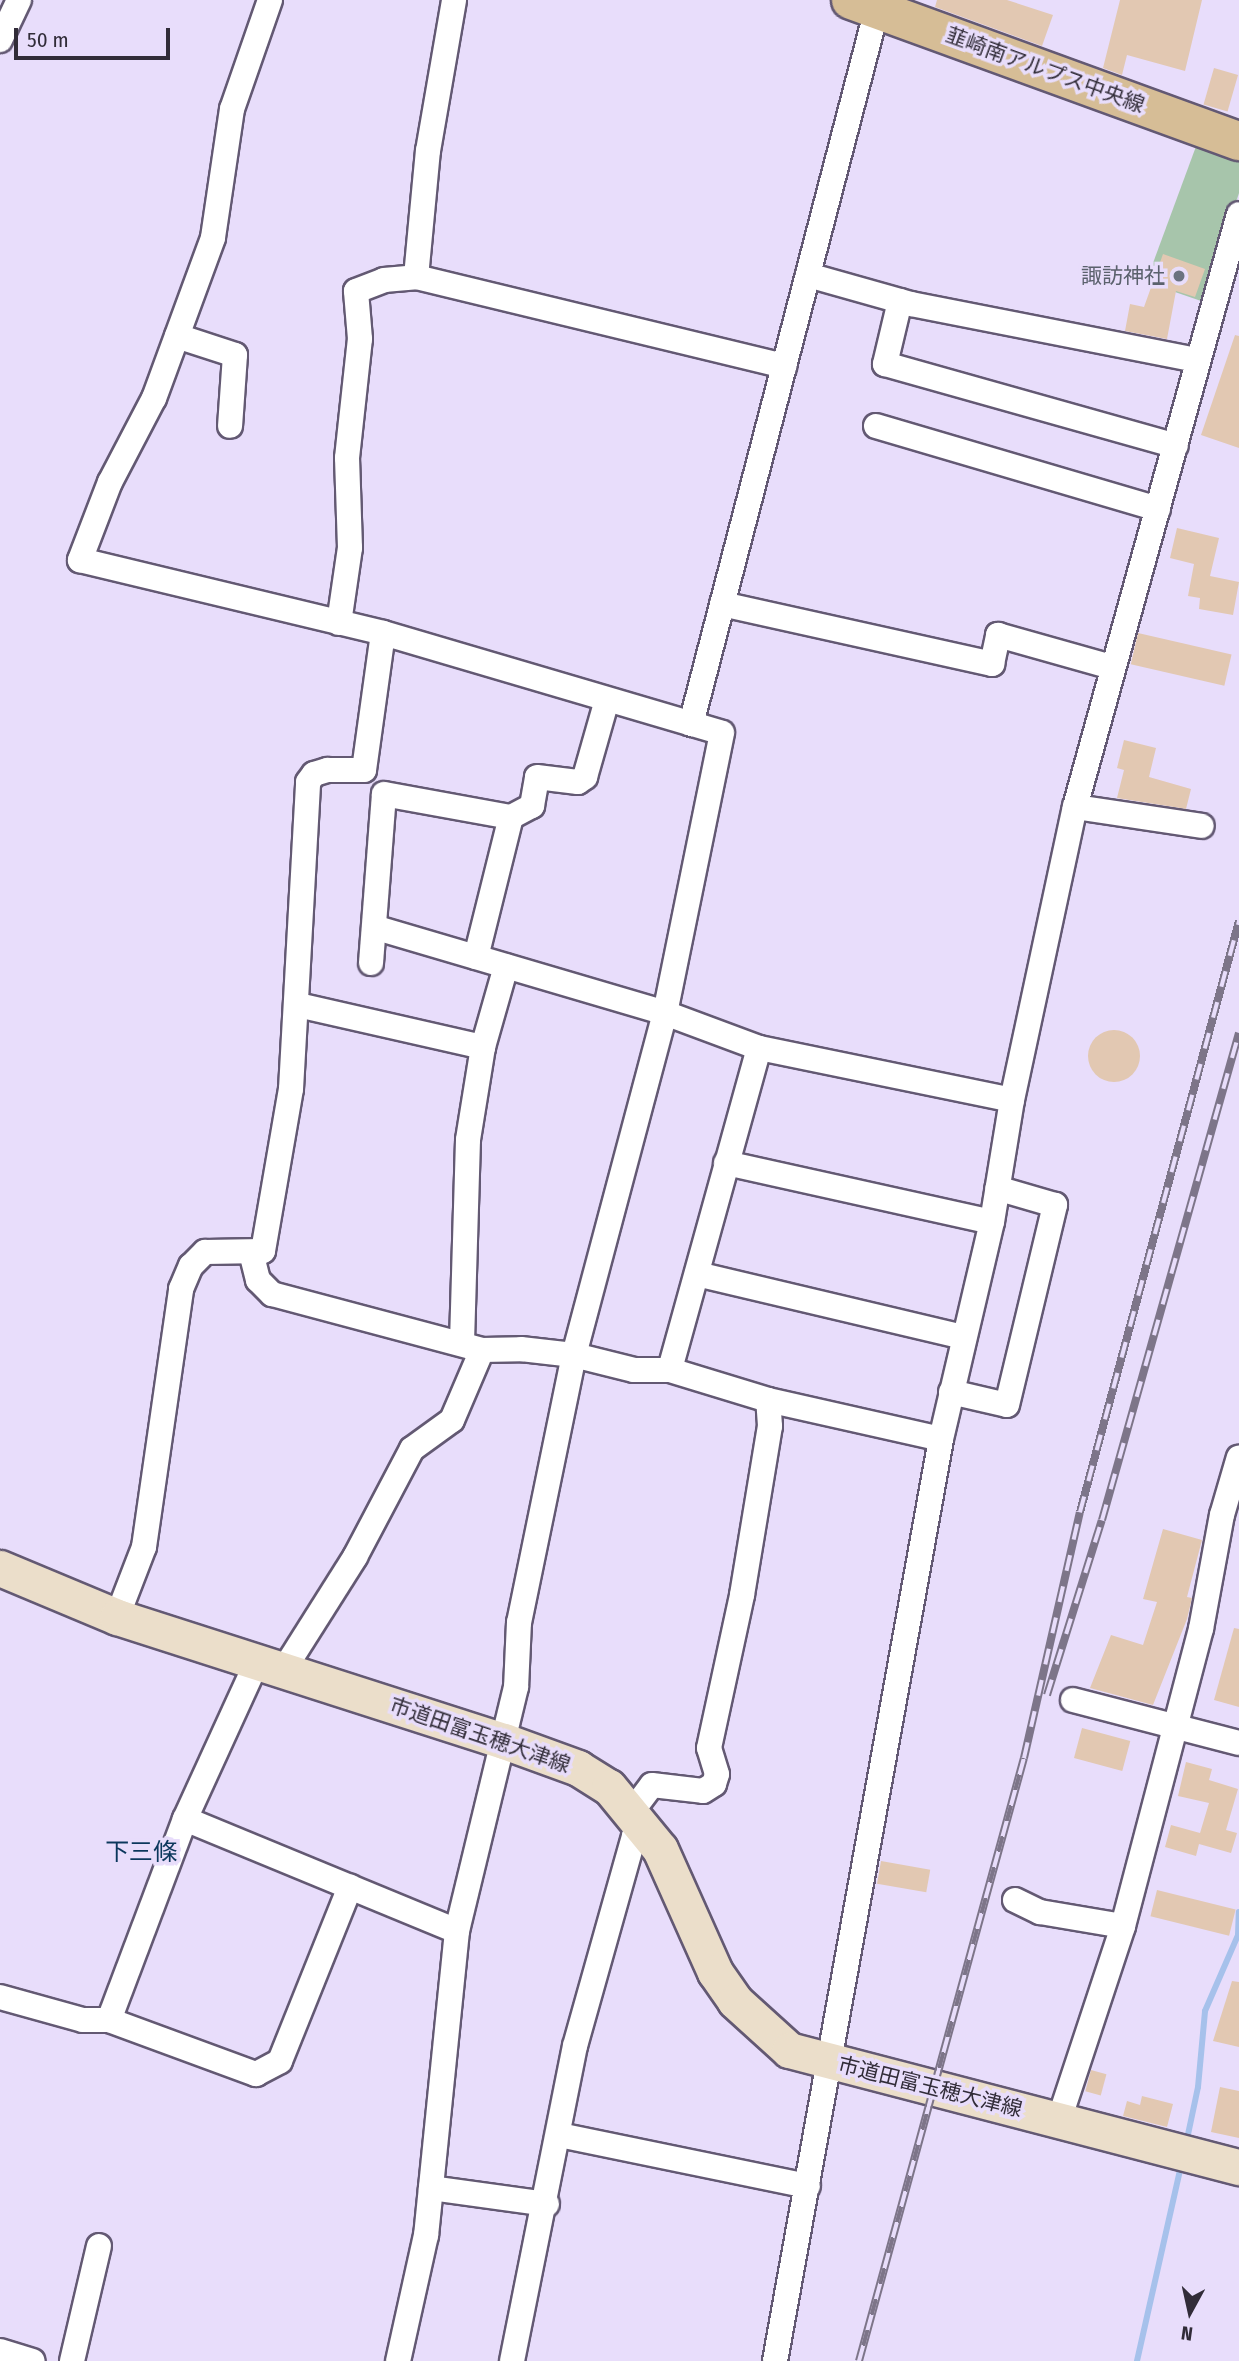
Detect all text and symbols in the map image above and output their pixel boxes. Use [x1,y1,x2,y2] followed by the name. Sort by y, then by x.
[18,14,173,58] scale bar
[942,22,1148,118] street label: 韮崎南アルプス中央線
[27,27,69,53] text: 50 m
[1081,263,1165,289] place label: 諏訪神社
[1171,268,1187,284] marker: 諏訪神社
[387,1692,573,1778] street label: 市道田富玉穂大津線
[105,1839,177,1867] district label: 下三條
[835,2052,1025,2122] street label: 市道田富玉穂大津線
[1155,2277,1225,2347] north arrow
[1180,2321,1194,2345] text: N

